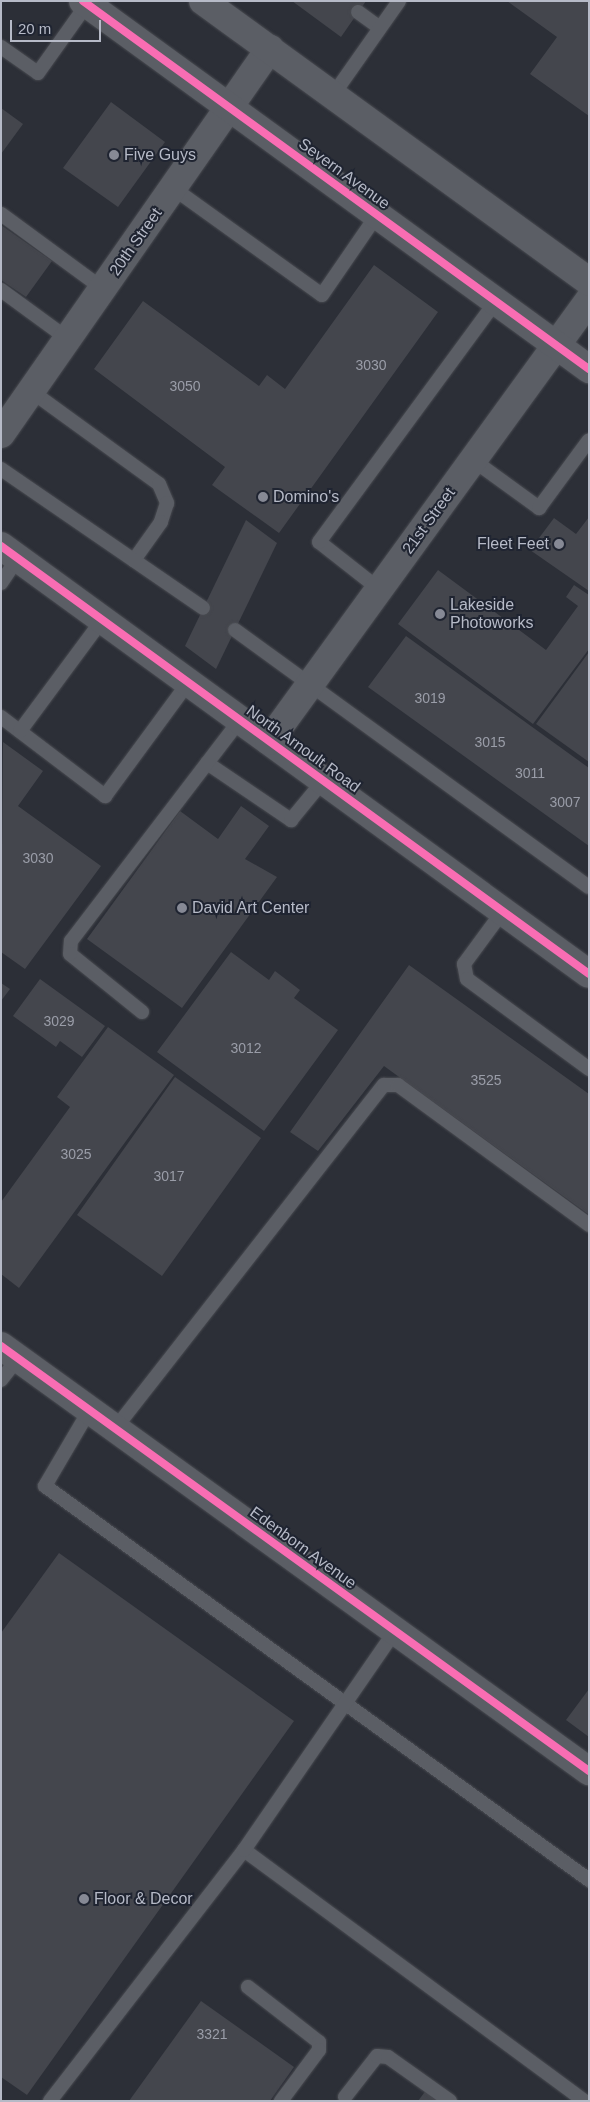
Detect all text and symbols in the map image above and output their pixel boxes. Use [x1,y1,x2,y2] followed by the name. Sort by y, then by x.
[12,10,104,42] scale bar
[18,20,51,37] text: 20 m
[294,134,394,214] street label: Severn Avenue
[124,145,196,165] place label: Five Guys
[108,149,120,161] marker: Five Guys
[106,204,166,280] street label: 20th Street
[355,357,387,373] house number: 3030
[169,378,201,394] house number: 3050
[398,484,460,558] street label: 21st Street
[273,487,339,507] place label: Domino's
[257,491,269,503] marker: Domino's
[477,534,549,554] place label: Fleet Feet
[553,538,565,550] marker: Fleet Feet
[450,595,534,633] place label: Lakeside Photoworks
[434,608,446,620] marker: Lakeside Photoworks
[414,690,446,706] house number: 3019
[242,701,364,797] street label: North Arnoult Road
[474,734,506,750] house number: 3015
[515,765,545,781] house number: 3011
[549,794,581,810] house number: 3007
[22,850,54,866] house number: 3030
[192,898,310,918] place label: David Art Center
[176,902,188,914] marker: David Art Center
[43,1013,75,1029] house number: 3029
[230,1040,262,1056] house number: 3012
[470,1072,502,1088] house number: 3525
[60,1146,92,1162] house number: 3025
[153,1168,185,1184] house number: 3017
[246,1503,360,1593] street label: Edenborn Avenue
[94,1889,193,1909] place label: Floor & Decor
[78,1893,90,1905] marker: Floor & Decor
[196,2026,228,2042] house number: 3321

